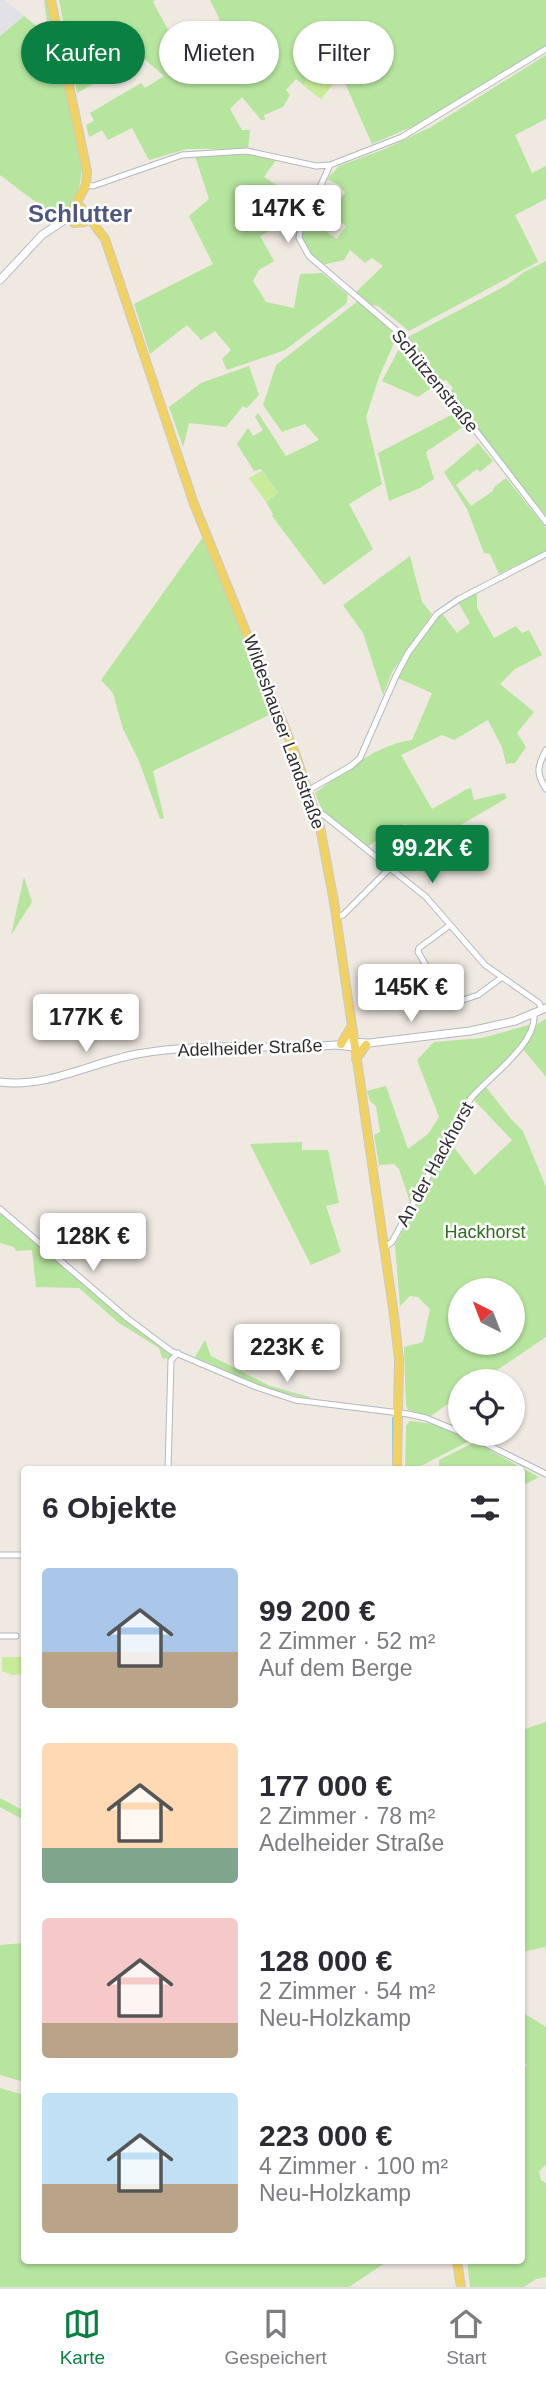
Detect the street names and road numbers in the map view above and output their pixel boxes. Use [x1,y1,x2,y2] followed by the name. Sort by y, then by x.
[388,326,482,436] street label: Schützenstraße
[240,632,328,832] street label: Wildeshauser Landstraße
[177,1035,323,1061] street label: Adelheider Straße
[393,1098,477,1230] street label: An der Hackhorst

